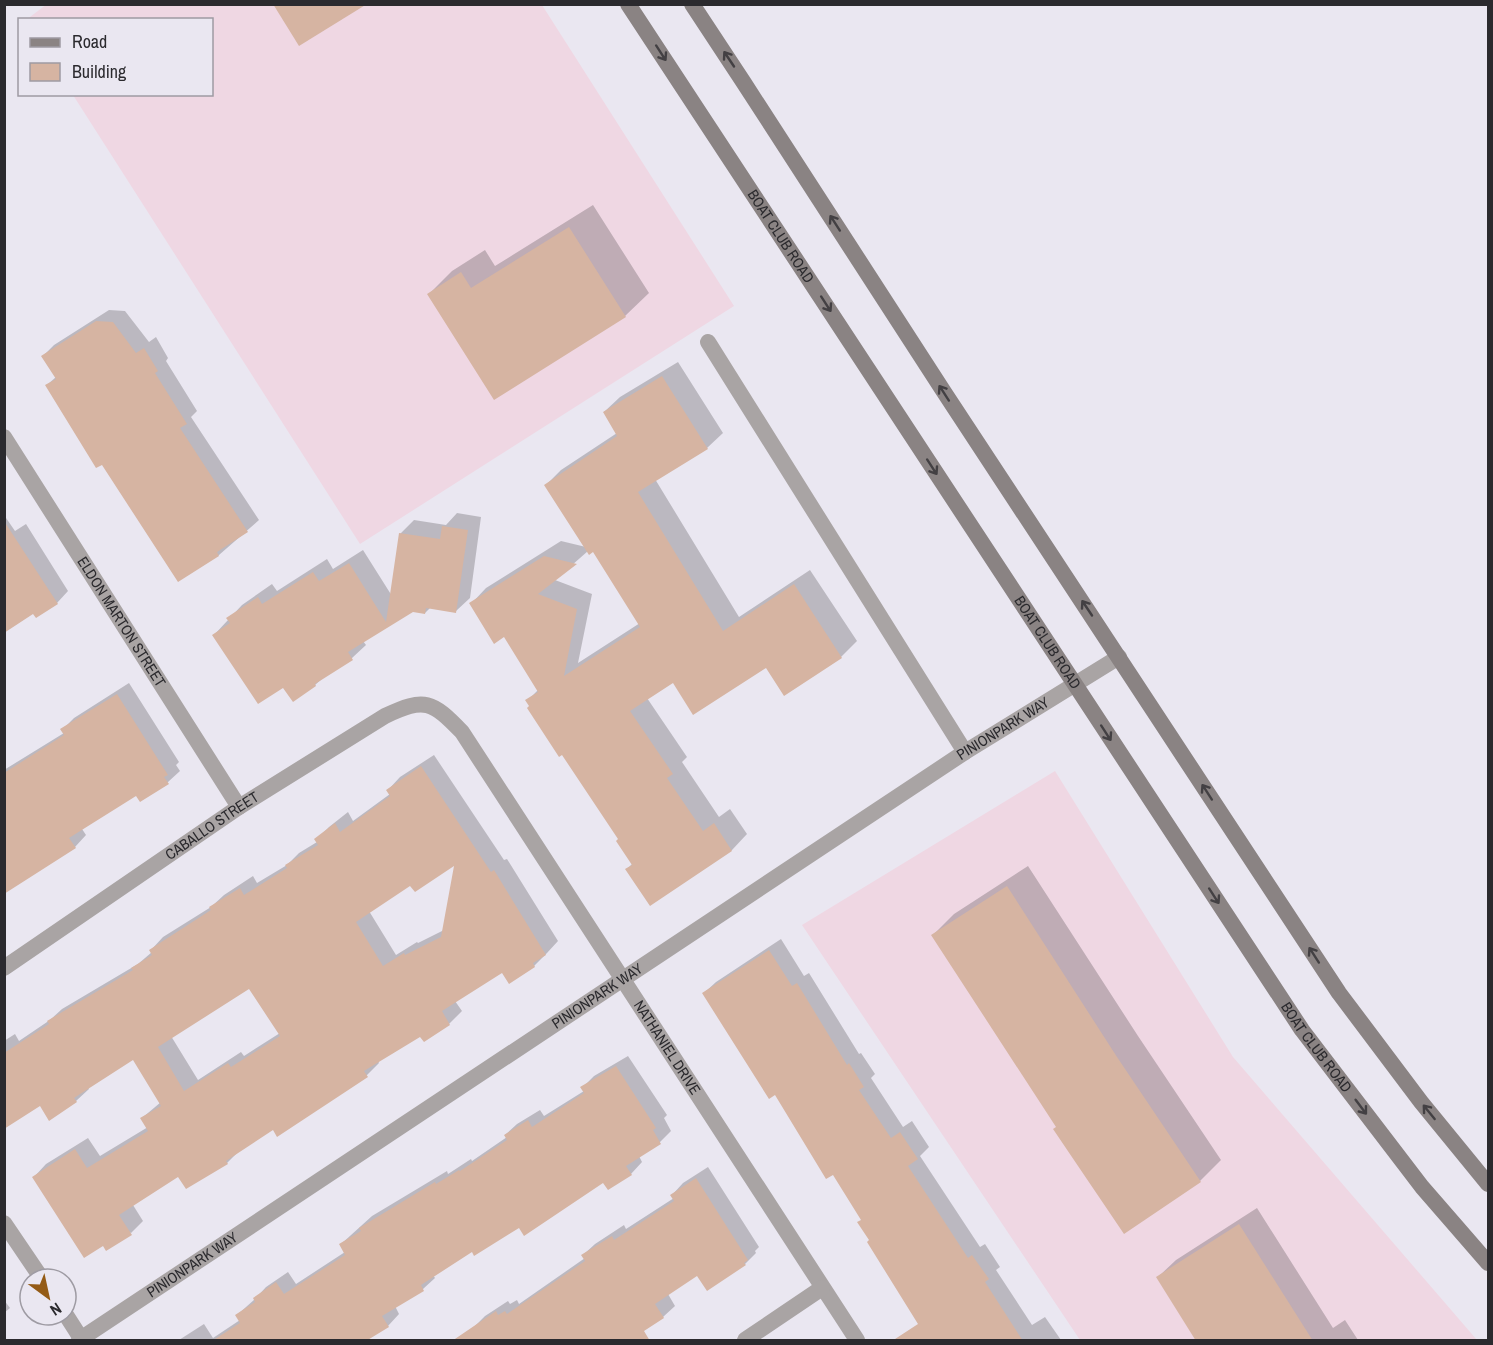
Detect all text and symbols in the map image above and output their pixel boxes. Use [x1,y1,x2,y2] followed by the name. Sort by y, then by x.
[18,18,213,96] legend
[72,29,107,54] text: Road
[654,45,667,62] one-way arrow
[722,51,734,68] one-way arrow
[72,59,127,84] text: Building
[743,185,819,287] street label: BOAT CLUB ROAD
[828,215,840,232] one-way arrow
[820,295,832,312] one-way arrow
[938,385,950,402] one-way arrow
[927,458,939,475] one-way arrow
[73,552,171,691] street label: ELDON MARTON STREET
[1010,592,1086,693] street label: BOAT CLUB ROAD
[1081,600,1093,617] one-way arrow
[952,691,1054,765] street label: PINIONPARK WAY
[1100,724,1112,741] one-way arrow
[1201,784,1213,800] one-way arrow
[161,786,263,865] street label: CABALLO STREET
[1208,887,1220,904] one-way arrow
[1307,947,1319,964] one-way arrow
[547,957,647,1033] street label: PINIONPARK WAY
[629,996,706,1099] street label: NATHANIEL DRIVE
[1276,998,1357,1097] street label: BOAT CLUB ROAD
[1355,1099,1368,1115] one-way arrow
[1423,1104,1436,1120] one-way arrow
[142,1226,242,1302] street label: PINIONPARK WAY
[18,1267,78,1327] north arrow
[46,1298,66,1321] text: N

